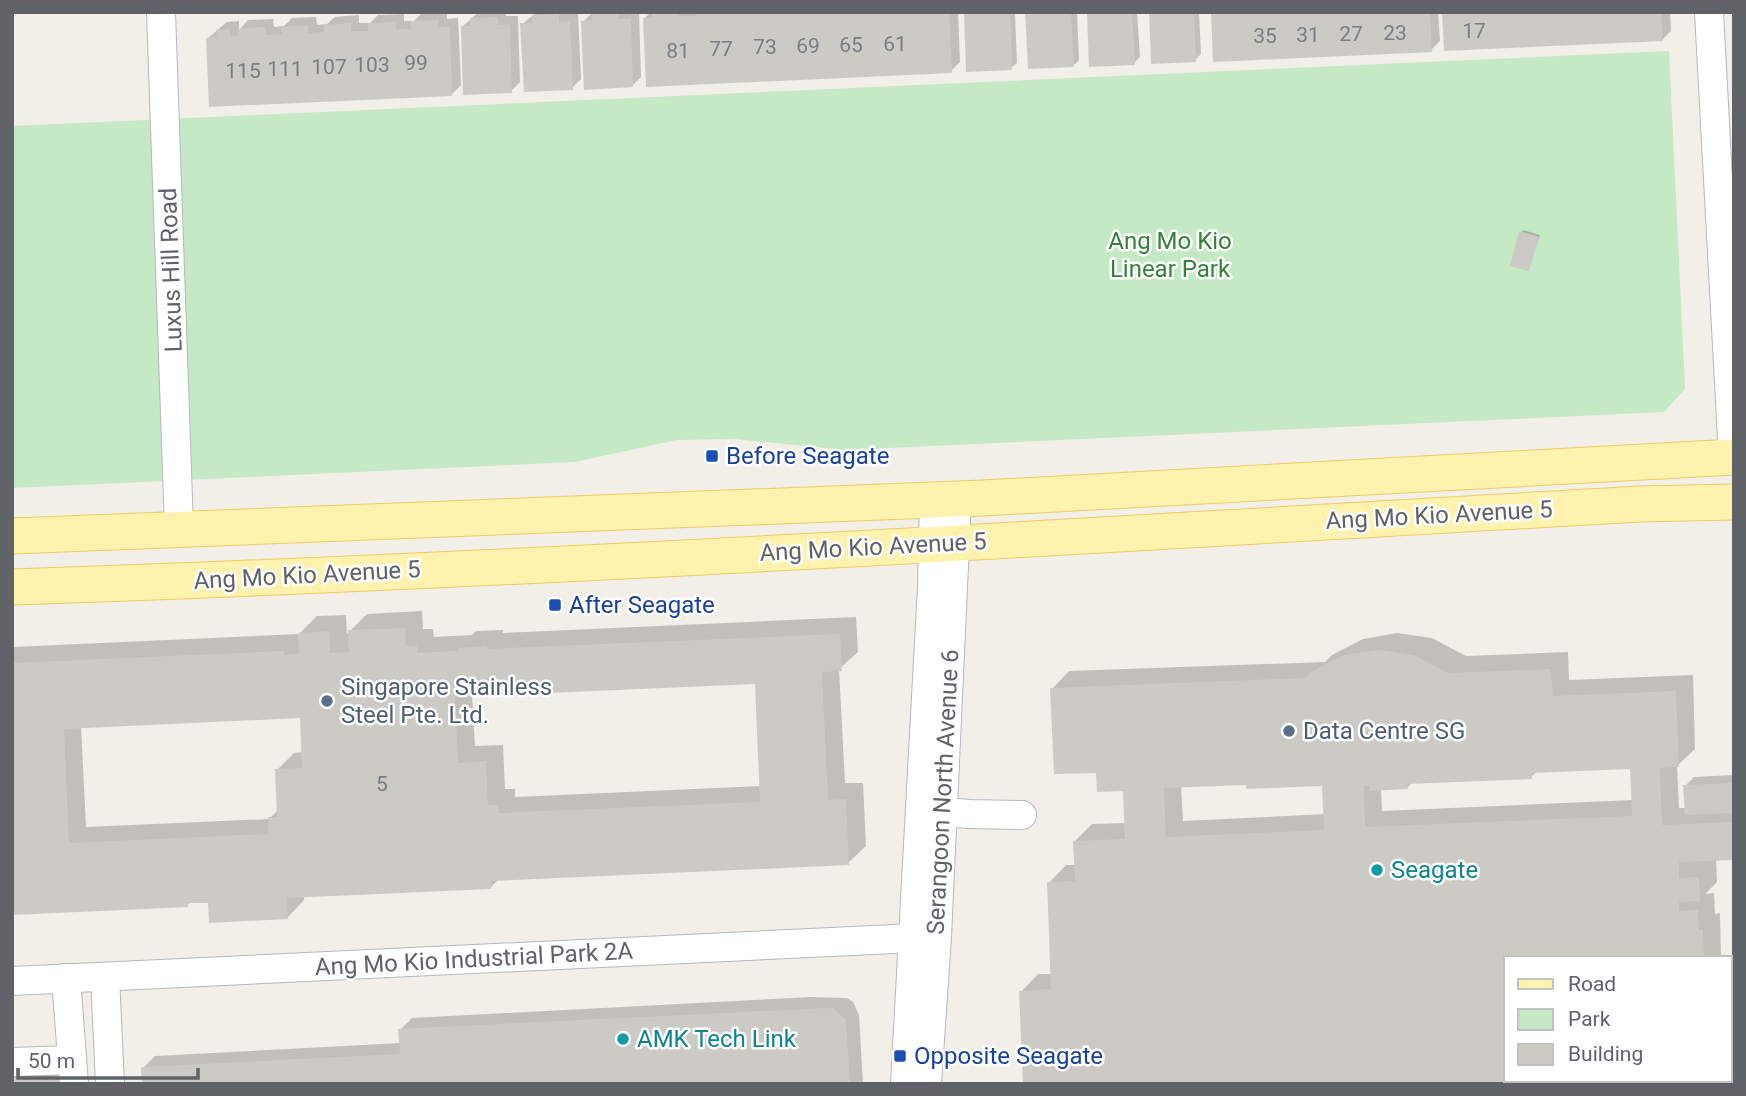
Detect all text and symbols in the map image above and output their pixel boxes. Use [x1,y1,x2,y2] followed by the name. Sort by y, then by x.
[1462,19,1486,43] house number: 17
[1383,21,1407,45] house number: 23
[1339,22,1363,46] house number: 27
[1296,23,1320,47] house number: 31
[1253,24,1277,48] house number: 35
[883,32,907,56] house number: 61
[839,33,863,57] house number: 65
[796,34,820,58] house number: 69
[753,35,777,59] house number: 73
[709,37,733,61] house number: 77
[666,39,690,63] house number: 81
[404,51,428,75] house number: 99
[354,53,390,77] house number: 103
[311,55,347,79] house number: 107
[267,57,303,81] house number: 111
[225,59,261,83] house number: 115
[154,187,188,353] street label: Luxus Hill Road
[1108,227,1232,283] park label: Ang Mo Kio Linear Park
[726,442,889,470] place label: Before Seagate
[704,448,720,464] marker: Before Seagate
[1325,495,1553,535] street label: Ang Mo Kio Avenue 5
[759,527,987,567] street label: Ang Mo Kio Avenue 5
[193,555,421,595] street label: Ang Mo Kio Avenue 5
[569,591,715,619] place label: After Seagate
[547,597,563,613] marker: After Seagate
[922,649,964,935] street label: Serangoon North Avenue 6
[341,673,552,729] place label: Singapore Stainless Steel Pte. Ltd.
[319,693,335,709] marker: Singapore Stainless Steel Pte. Ltd.
[1303,717,1465,745] place label: Data Centre SG
[1281,723,1297,739] marker: Data Centre SG
[376,772,388,796] house number: 5
[1391,856,1478,884] place label: Seagate
[1369,862,1385,878] marker: Seagate
[314,937,634,981] street label: Ang Mo Kio Industrial Park 2A
[1504,956,1732,1082] legend
[1568,972,1616,996] text: Road
[1568,1007,1611,1031] text: Park
[637,1025,797,1053] place label: AMK Tech Link
[615,1031,631,1047] marker: AMK Tech Link
[18,1036,198,1080] scale bar
[914,1042,1103,1070] place label: Opposite Seagate
[1568,1042,1643,1066] text: Building
[892,1048,908,1064] marker: Opposite Seagate
[28,1049,75,1073] text: 50 m

